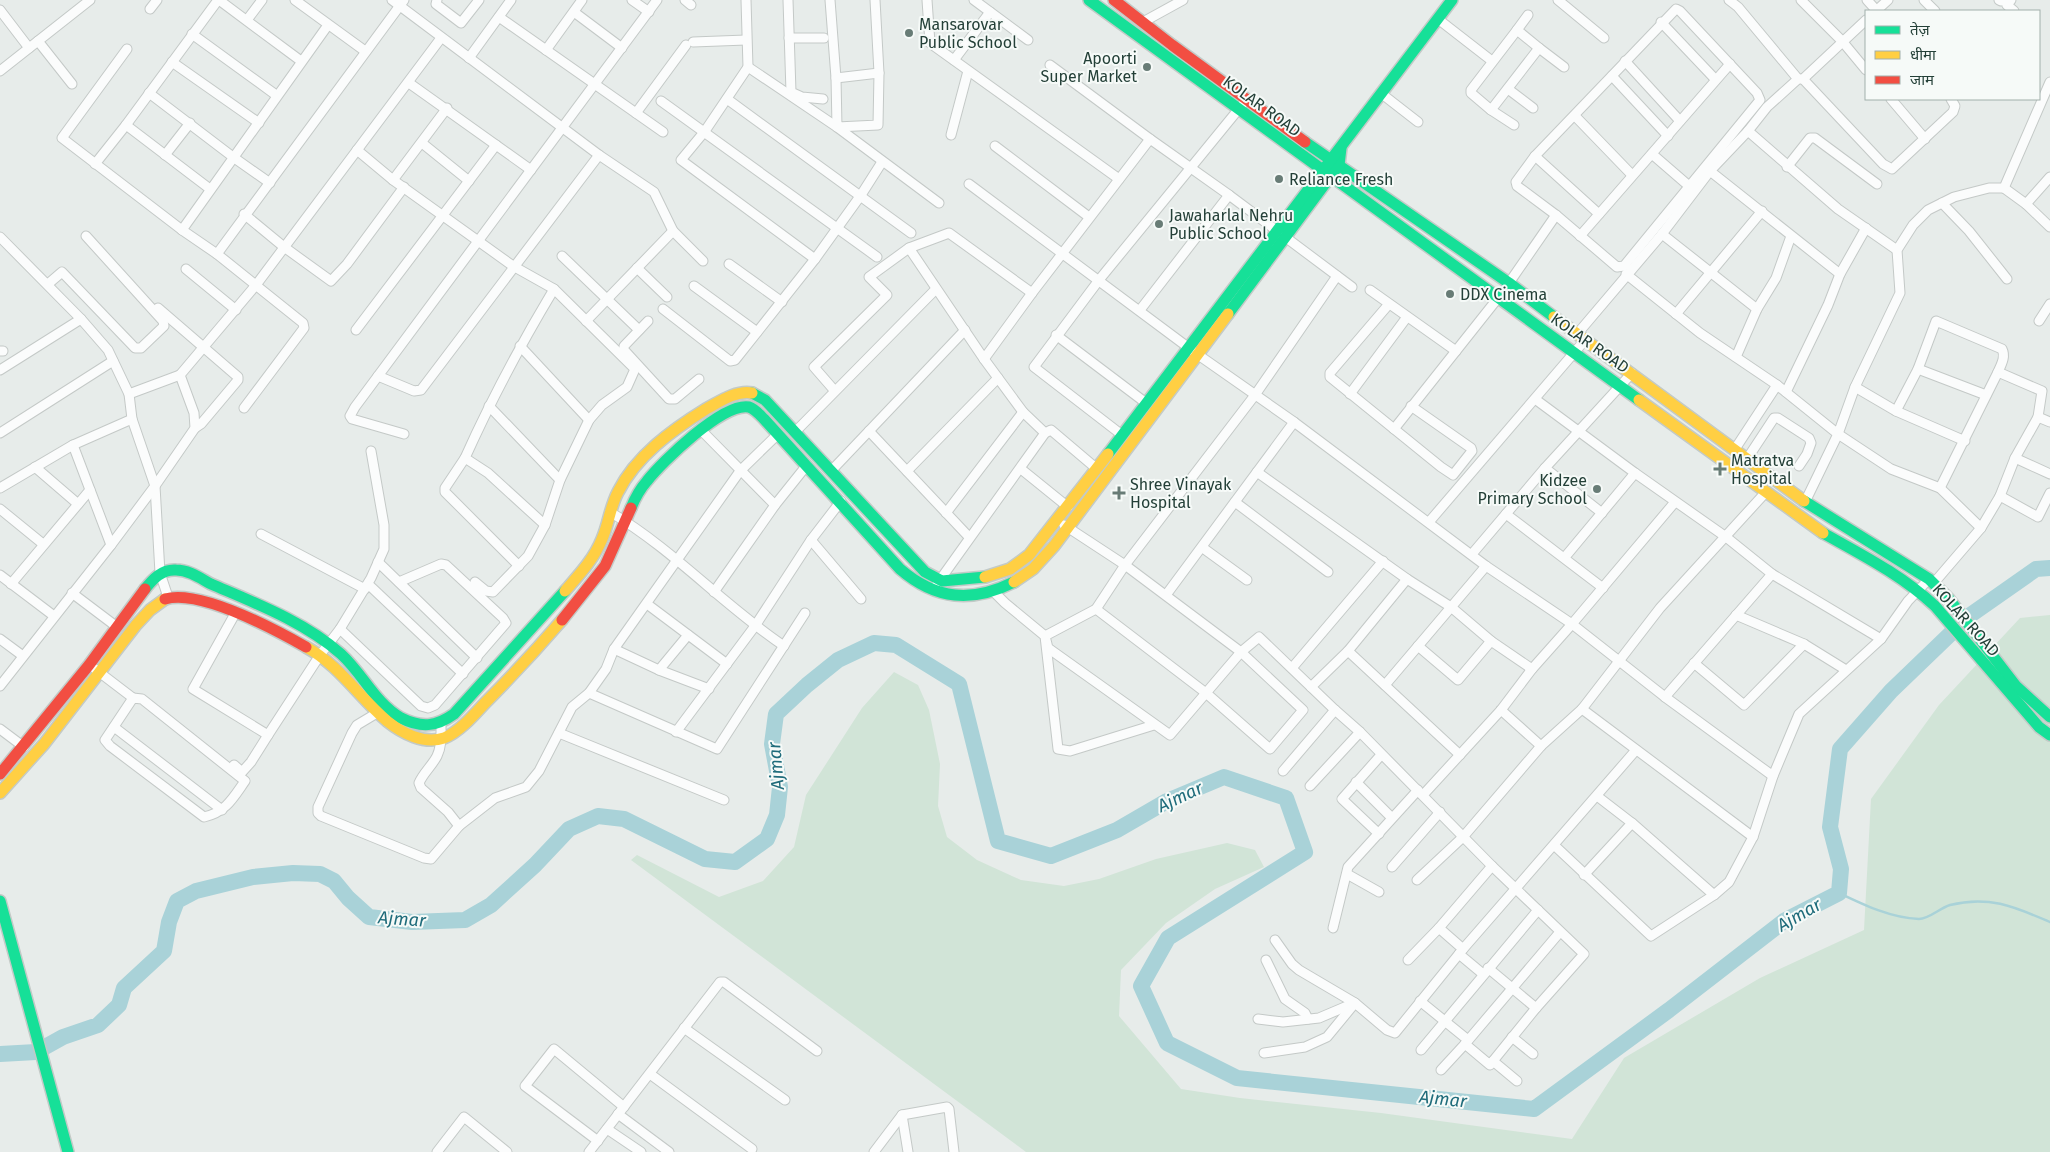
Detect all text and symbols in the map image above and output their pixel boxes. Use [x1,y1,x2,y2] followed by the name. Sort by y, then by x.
[1865,10,2040,100] legend
[919,15,1017,52] place label: Mansarovar Public School
[1910,21,1931,39] text: तेज़
[903,27,915,39] marker: Mansarovar Public School
[1910,46,1937,64] text: धीमा
[1040,49,1137,86] place label: Apoorti Super Market
[1141,61,1153,73] marker: Apoorti Super Market
[1220,71,1304,141] street label: KOLAR ROAD
[1910,71,1935,89] text: जाम
[1289,170,1393,189] place label: Reliance Fresh
[1273,173,1285,185] marker: Reliance Fresh
[1169,206,1293,243] place label: Jawaharlal Nehru Public School
[1153,218,1165,230] marker: Jawaharlal Nehru Public School
[1460,285,1547,304] place label: DDX Cinema
[1444,288,1456,300] marker: DDX Cinema
[1547,309,1633,377] street label: KOLAR ROAD
[1731,451,1794,488] place label: Matratva Hospital
[1713,462,1727,476] marker: Matratva Hospital
[1478,471,1587,508] place label: Kidzee Primary School
[1130,475,1232,512] place label: Shree Vinayak Hospital
[1591,483,1603,495] marker: Kidzee Primary School
[1112,486,1126,500] marker: Shree Vinayak Hospital
[1928,580,2004,660] street label: KOLAR ROAD
[763,740,789,792] water label: Ajmar
[1153,776,1207,817] water label: Ajmar
[1772,893,1826,937] water label: Ajmar
[376,906,428,932] water label: Ajmar
[1417,1085,1469,1113] water label: Ajmar

